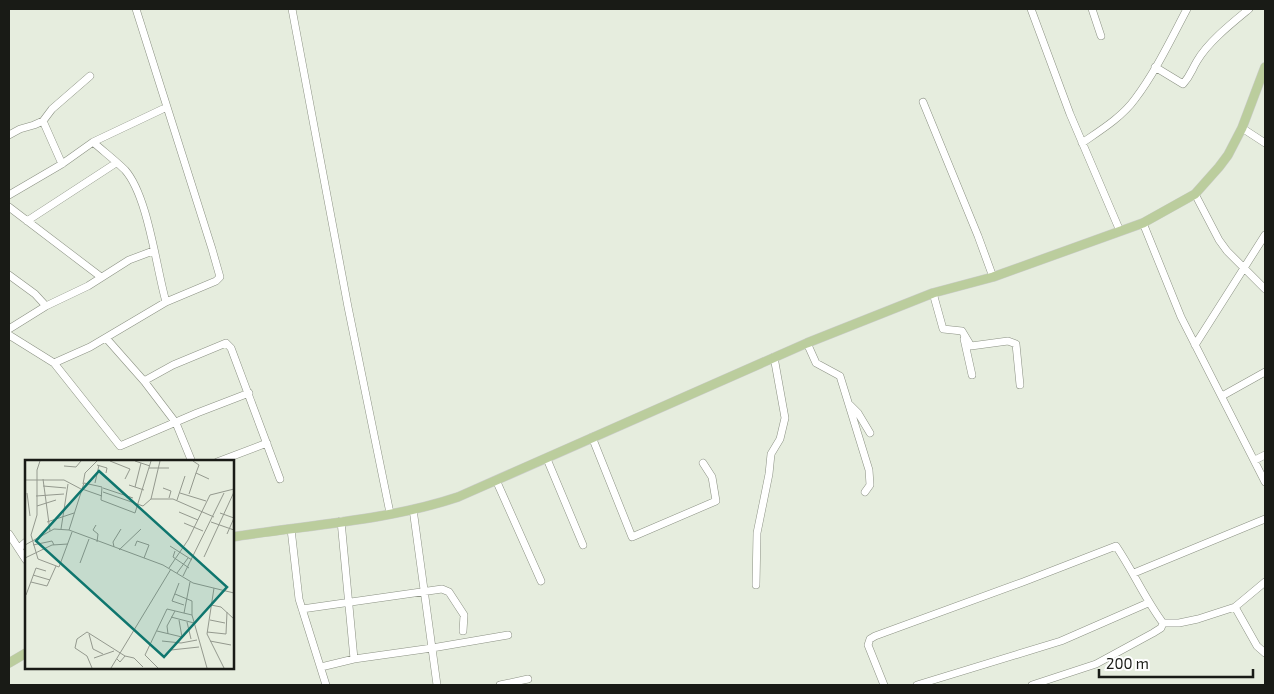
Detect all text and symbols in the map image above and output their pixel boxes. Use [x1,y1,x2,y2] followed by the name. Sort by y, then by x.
[25,460,234,669] inset map
[1099,646,1253,678] scale bar
[1106,654,1149,672] text: 200 m

